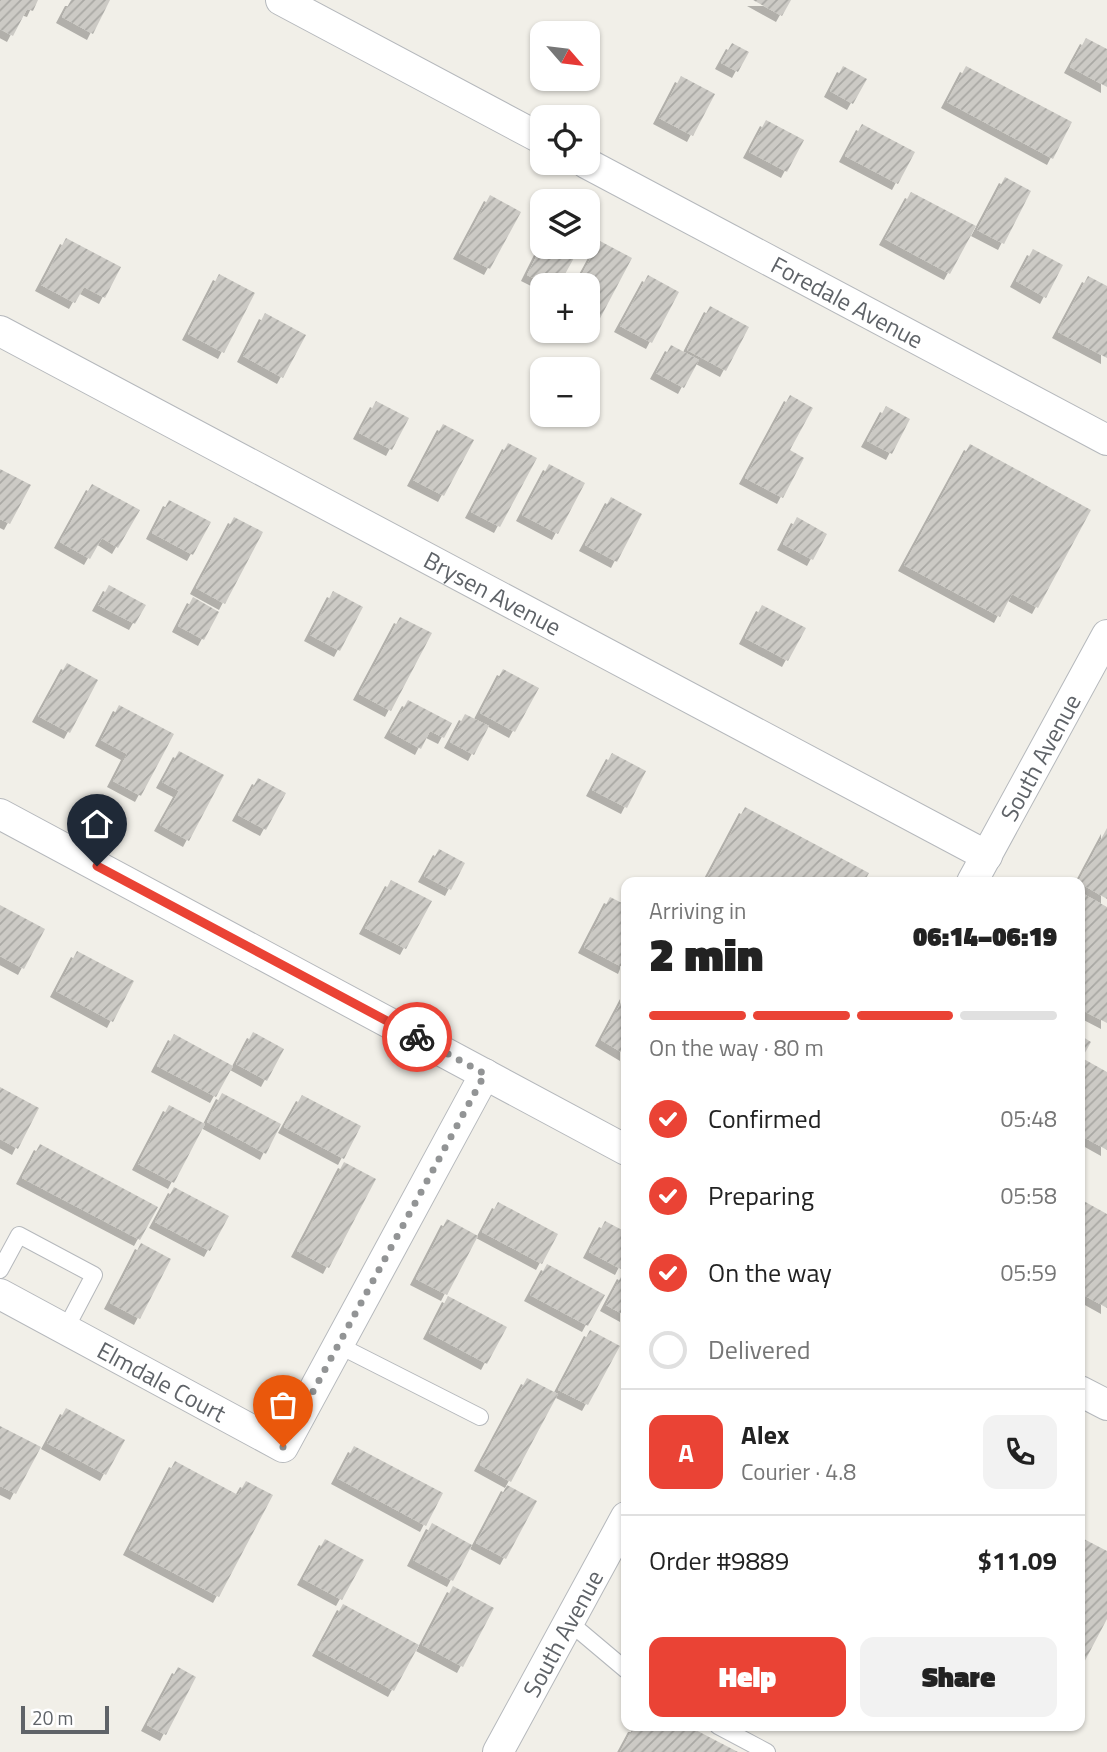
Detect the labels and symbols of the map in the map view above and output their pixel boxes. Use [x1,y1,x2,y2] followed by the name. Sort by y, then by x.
[530,21,600,91] north arrow
[765,247,930,357] street label: Foredale Avenue
[417,542,568,644] street label: Brysen Avenue
[991,687,1090,828] street label: South Avenue
[67,794,127,866] pin
[382,1002,452,1072] courier
[91,1332,233,1431] street label: Elmdale Court
[253,1375,313,1447] pin
[513,1563,612,1704] street label: South Avenue
[21,1703,108,1735] scale bar

